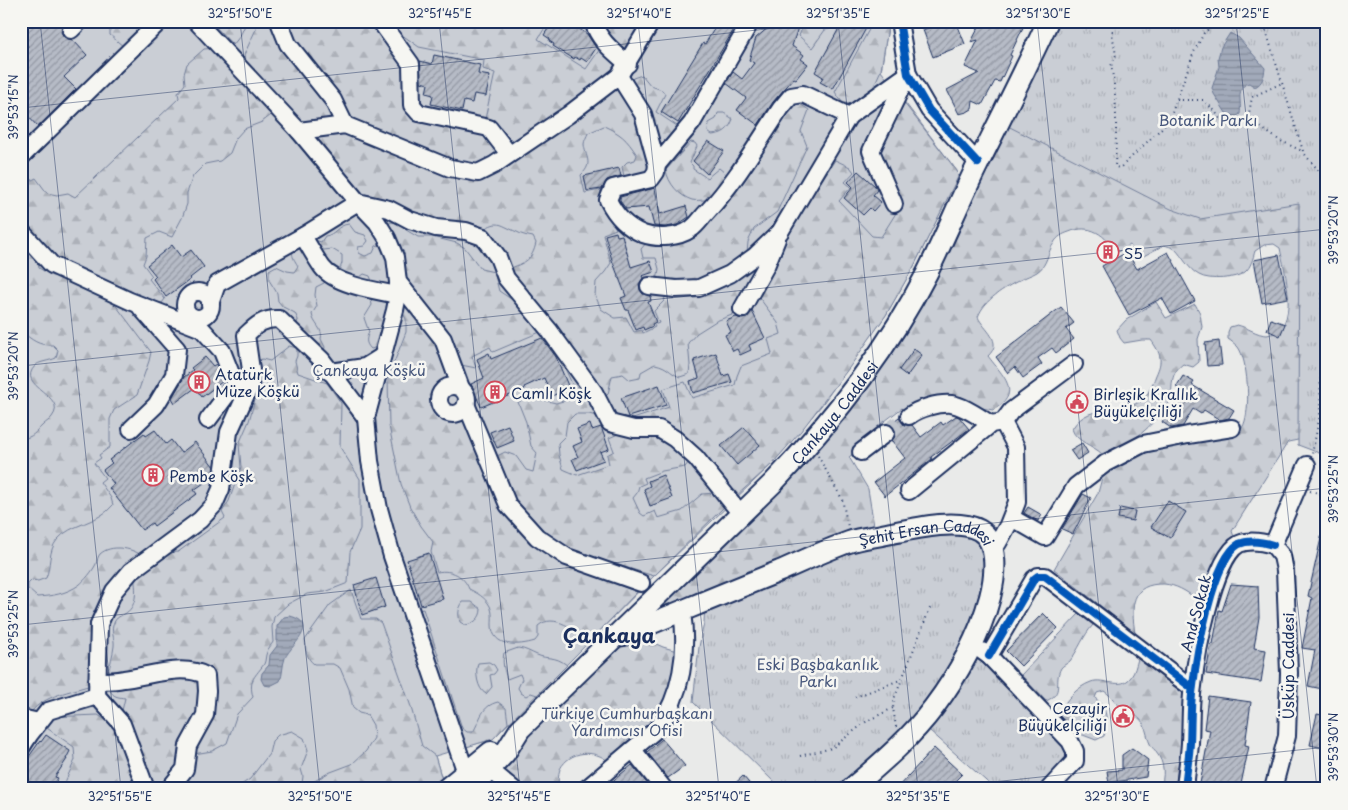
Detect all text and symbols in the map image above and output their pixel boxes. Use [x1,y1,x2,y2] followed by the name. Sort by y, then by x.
[207,4,273,22] text: 32°51'50"E
[408,4,472,22] text: 32°51'45"E
[606,4,672,22] text: 32°51'40"E
[806,4,870,22] text: 32°51'35"E
[1005,4,1071,22] text: 32°51'30"E
[1204,4,1270,22] text: 32°51'25"E
[4,74,22,140] text: 39°53'15"N
[1158,108,1258,131] park label: Botanik Parkı
[1324,195,1342,265] text: 39°53'20"N
[1096,240,1120,264] building icon: S5
[1124,241,1143,264] place label: S5
[4,331,22,401] text: 39°53'20"N
[785,355,883,469] street label: Çankaya Caddesi
[312,358,426,381] park label: Çankaya Köşkü
[215,362,300,402] place label: Atatürk Müze Köşkü
[187,370,211,394] building icon: Atatürk Müze Köşkü
[483,380,507,404] building icon: Camlı Köşk
[511,381,592,404] place label: Camlı Köşk
[1093,382,1199,422] place label: Birleşik Krallık Büyükelçiliği
[1065,390,1089,414] public building icon: Birleşik Krallık Büyükelçiliği
[1324,455,1342,523] text: 39°53'25"N
[141,463,165,487] building icon: Pembe Köşk
[169,464,254,487] place label: Pembe Köşk
[856,513,1001,550] street label: Şehit Ersan Caddesi
[1174,571,1216,654] street label: And Sokak
[4,590,22,658] text: 39°53'25"N
[1276,613,1299,719] street label: Üsküp Caddesi
[563,620,655,650] district label: Çankaya
[757,652,880,692] park label: Eski Başbakanlık Parkı
[1018,696,1107,736] place label: Cezayir Büyükelçiliği
[541,701,713,741] park label: Türkiye Cumhurbaşkanı Yardımcısı Ofisi
[1111,704,1135,728] public building icon: Cezayir Büyükelçiliği
[1324,713,1342,781] text: 39°53'30"N
[88,787,152,805] text: 32°51'55"E
[287,787,353,805] text: 32°51'50"E
[487,787,551,805] text: 32°51'45"E
[685,787,751,805] text: 32°51'40"E
[886,787,950,805] text: 32°51'35"E
[1084,787,1150,805] text: 32°51'30"E

